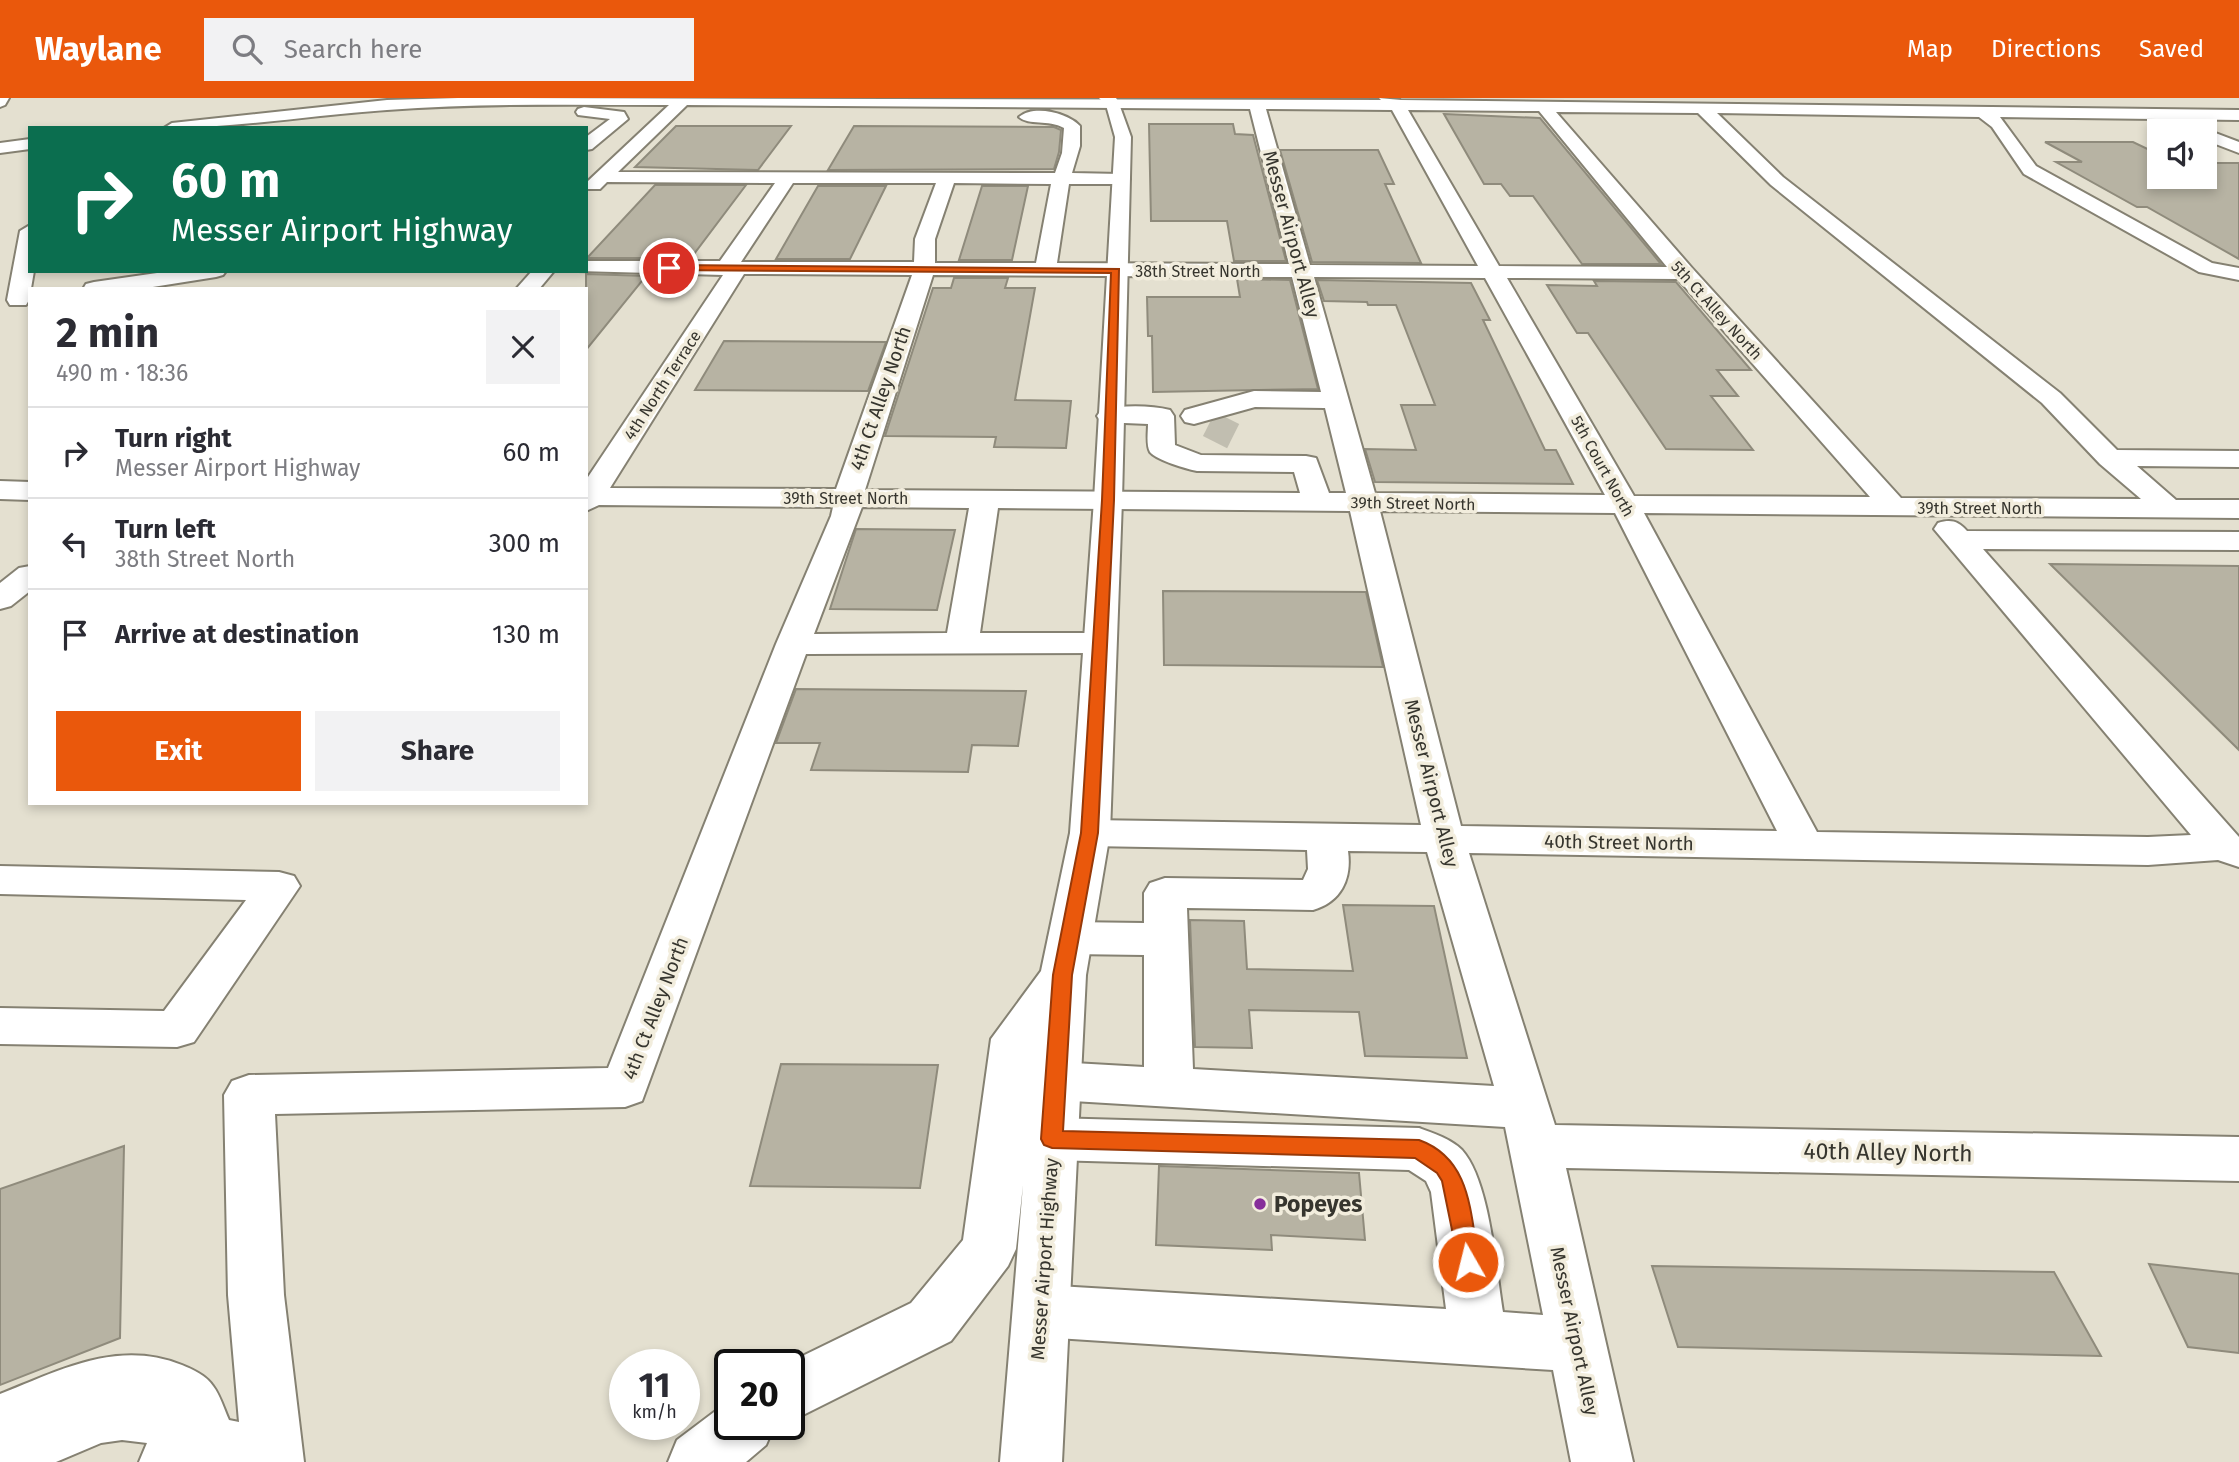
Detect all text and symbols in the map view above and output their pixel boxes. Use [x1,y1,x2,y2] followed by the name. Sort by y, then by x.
[204,18,694,81] search box
[35,29,162,69] text: Waylane
[228,30,266,68] icon: search
[284,34,423,65] text: Search here
[1907,35,1953,63] text: Map
[1991,35,2101,63] text: Directions
[2139,35,2204,63] text: Saved
[2147,119,2217,189] map controls
[2147,119,2217,189] button: sound
[1258,148,1325,321] street label: Messer Airport Alley
[171,151,280,210] text: 60 m
[56,154,147,245] icon: right
[171,211,512,249] text: Messer Airport Highway
[639,238,699,298] pin
[650,249,688,287] icon: arrive
[1667,257,1766,364] street label: 5th Ct Alley North
[1135,262,1261,281] street label: 38th Street North
[56,308,159,358] text: 2 min
[486,310,560,384] button: close
[845,323,916,473] street label: 4th Ct Alley North
[620,327,705,443] street label: 4th North Terrace
[56,359,188,387] text: 490 m · 18:36
[1567,412,1638,520] street label: 5th Court North
[115,423,232,454] text: Turn right
[56,434,94,472] icon: right
[502,437,560,468] text: 60 m
[115,454,360,482] text: Messer Airport Highway
[784,489,908,508] street label: 39th Street North
[1350,493,1476,514] street label: 39th Street North
[1918,499,2042,518] street label: 39th Street North
[115,514,216,545] text: Turn left
[56,525,94,563] icon: left
[489,528,560,559] text: 300 m
[115,545,295,573] text: 38th Street North
[56,616,94,654] icon: arrive
[115,619,359,650] text: Arrive at destination
[492,619,560,650] text: 130 m
[1400,697,1464,870] street label: Messer Airport Alley
[56,711,301,791] button: Exit
[315,711,560,791] button: Share
[1544,830,1694,855] street label: 40th Street North
[618,934,693,1083] street label: 4th Ct Alley North
[1803,1137,1973,1167] street label: 40th Alley North
[1026,1156,1063,1361] street label: Messer Airport Highway
[1274,1190,1362,1218] place label: Popeyes
[1252,1196,1268,1212] marker: Popeyes
[1431,1225,1505,1299] position arrow
[1545,1245,1604,1418] street label: Messer Airport Alley
[714,1349,805,1440] speed limit sign: 20
[639,1364,670,1406] text: 11
[632,1401,677,1423] text: km/h

